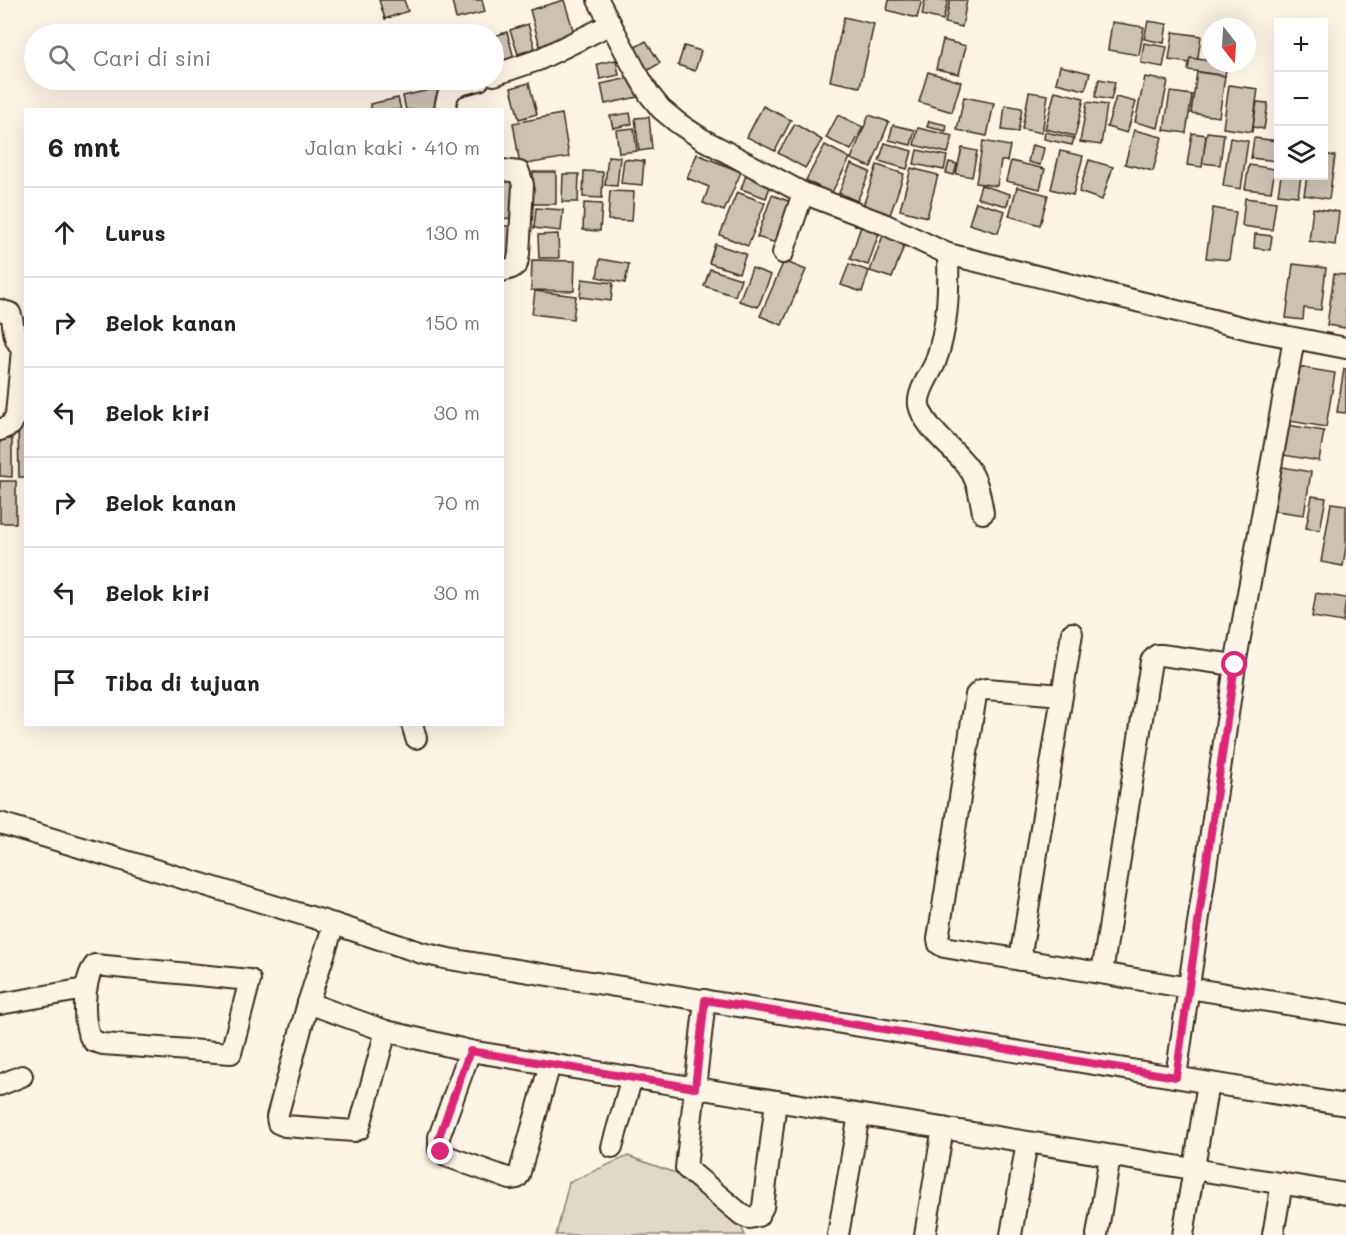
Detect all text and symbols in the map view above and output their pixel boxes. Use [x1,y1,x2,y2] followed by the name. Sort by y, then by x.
[1202,18,1256,72] north arrow
[1274,18,1328,180] map controls
[1274,18,1328,72] button: +
[24,24,504,90] search box
[45,41,78,74] icon: search
[93,43,211,72] text: Cari di sini
[1274,72,1328,126] button: −
[1274,126,1328,180] button: layers
[48,130,120,164] text: 6 mnt
[305,134,480,160] text: Jalan kaki · 410 m
[48,216,81,249] icon: ahead
[105,218,166,247] text: Lurus
[425,219,480,245] text: 130 m
[48,306,81,339] icon: right
[105,308,236,337] text: Belok kanan
[425,309,480,335] text: 150 m
[48,396,81,429] icon: left
[105,398,210,427] text: Belok kiri
[434,399,480,425] text: 30 m
[48,486,81,519] icon: right
[105,488,236,517] text: Belok kanan
[434,489,480,515] text: 70 m
[48,576,81,609] icon: left
[105,578,210,607] text: Belok kiri
[434,579,480,605] text: 30 m
[1221,651,1247,677] route start
[48,666,81,699] icon: arrive
[105,668,260,697] text: Tiba di tujuan
[427,1138,453,1164] route end

